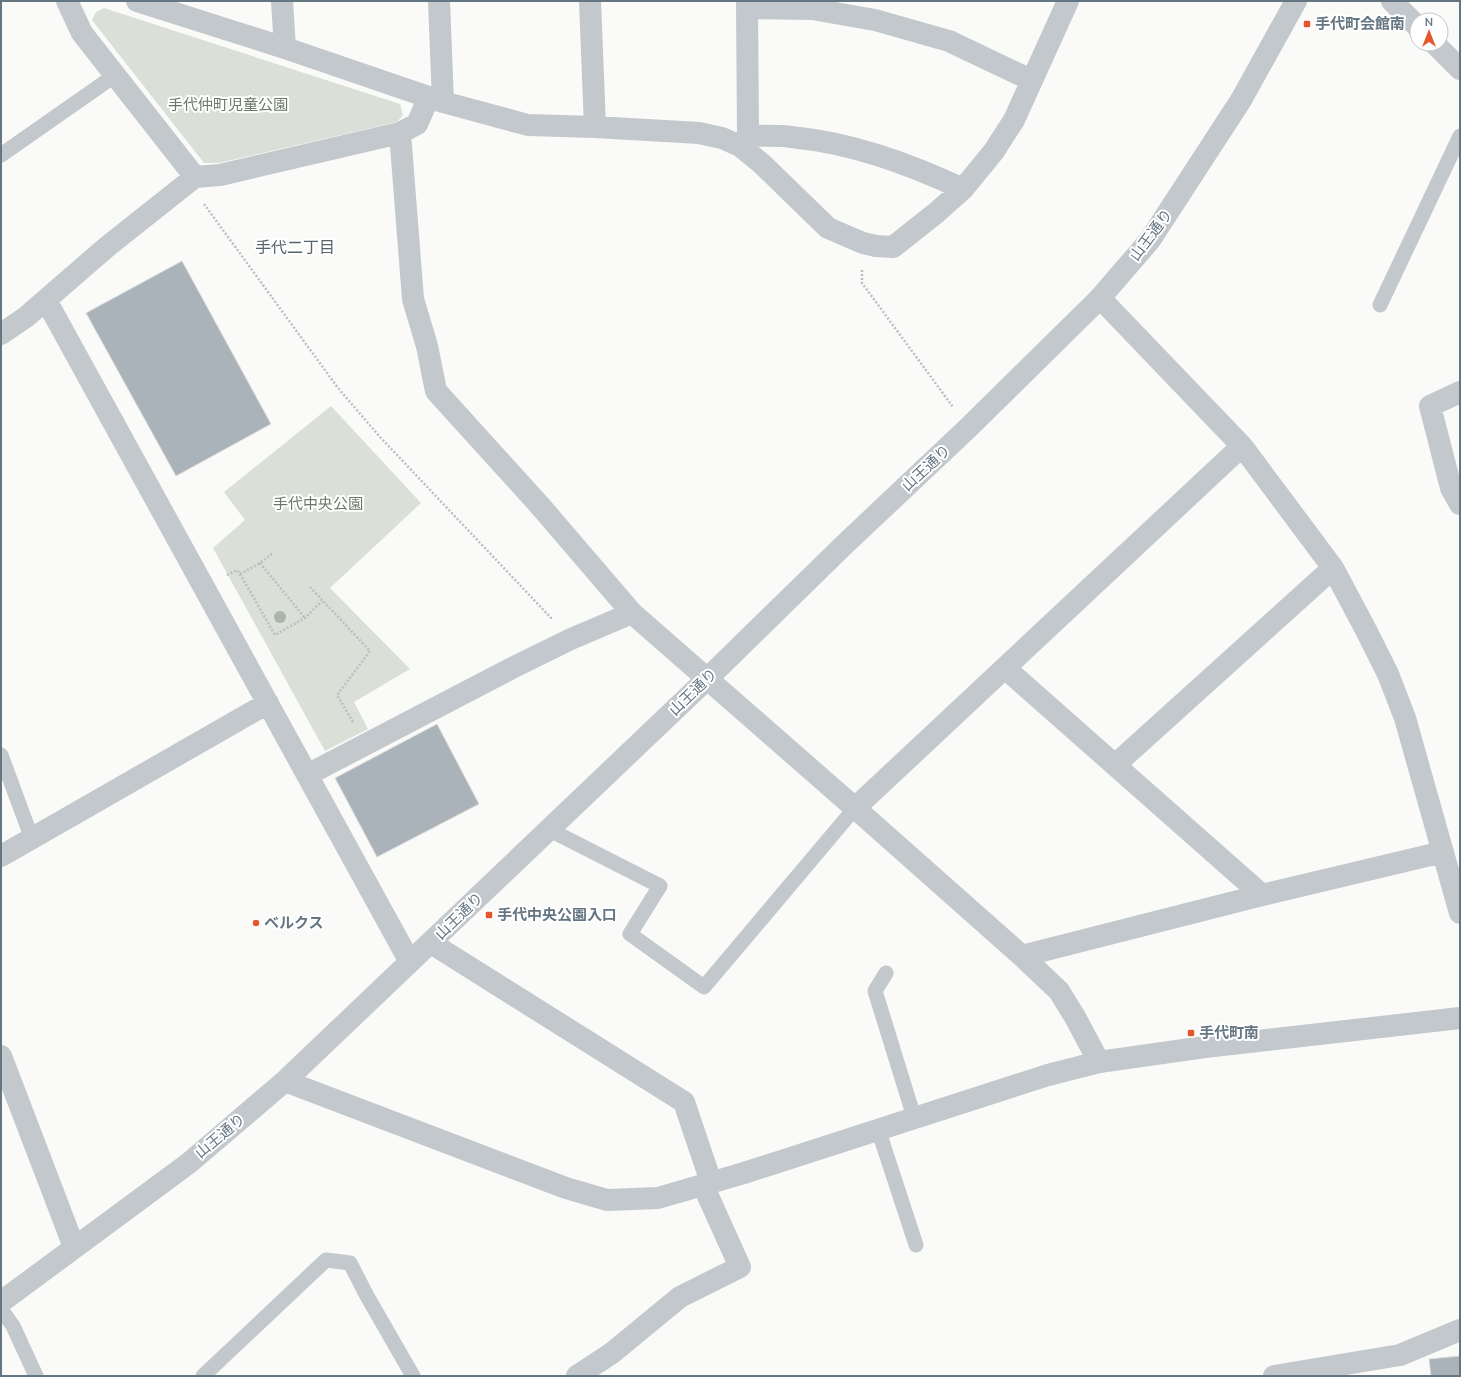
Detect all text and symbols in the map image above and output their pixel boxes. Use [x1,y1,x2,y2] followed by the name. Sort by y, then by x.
[1409,12,1449,52] north arrow
[1315,14,1405,33] place label: 手代町会館南
[1425,15,1433,29] text: N
[1302,19,1312,29] marker: 手代町会館南
[168,95,288,114] park label: 手代仲町児童公園
[1125,205,1176,264] street label: 山王通り
[255,237,335,257] district label: 手代二丁目
[897,440,954,495] street label: 山王通り
[273,494,363,513] park label: 手代中央公園
[664,664,721,719] street label: 山王通り
[430,888,487,943] street label: 山王通り
[497,905,617,924] place label: 手代中央公園入口
[484,910,494,920] marker: 手代中央公園入口
[264,913,324,932] place label: ベルクス
[251,918,261,928] marker: ベルクス
[1199,1023,1259,1042] place label: 手代町南
[1186,1028,1196,1038] marker: 手代町南
[191,1109,249,1162] street label: 山王通り

